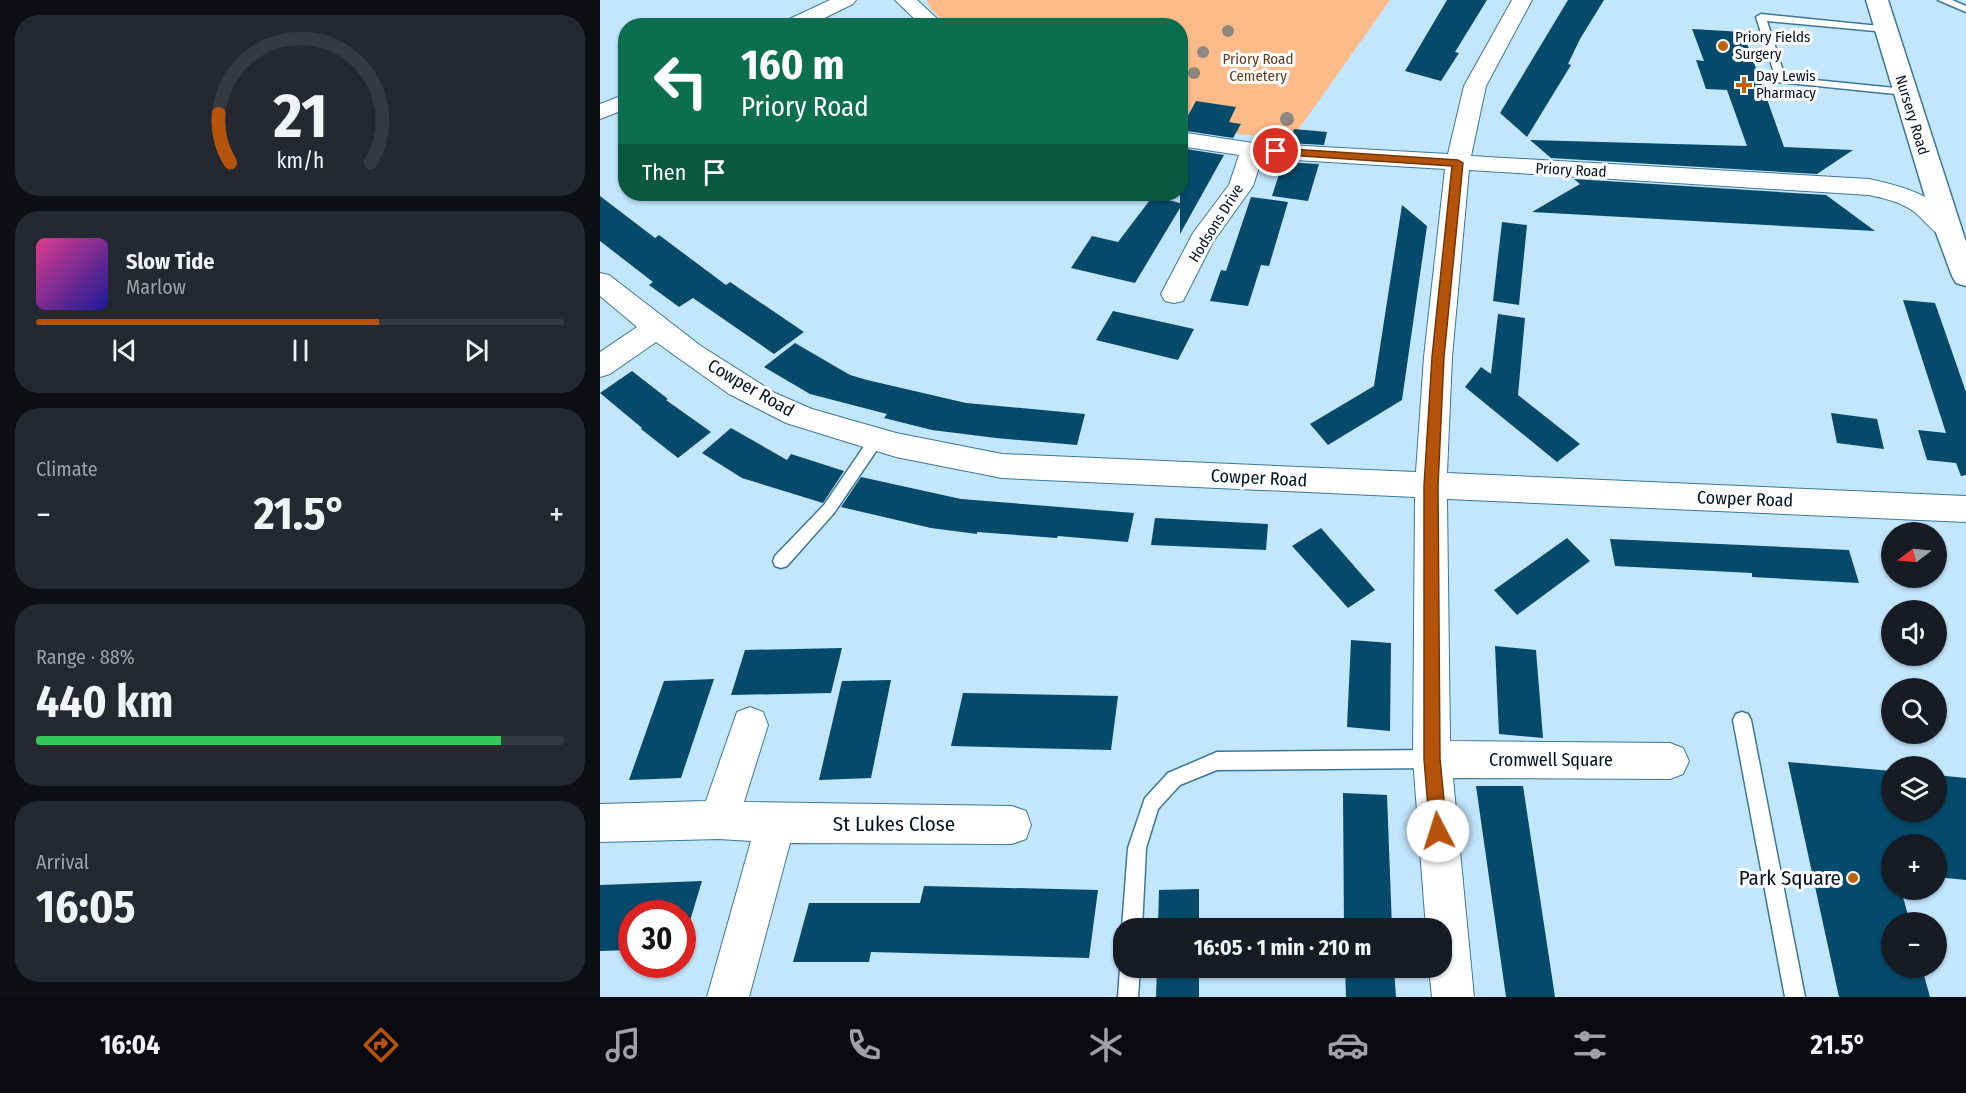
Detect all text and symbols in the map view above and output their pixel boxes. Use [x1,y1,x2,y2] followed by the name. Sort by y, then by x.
[1735,28,1811,63] place label: Priory Fields Surgery
[1716,39,1730,53] marker: Priory Fields Surgery
[741,40,844,90] text: 160 m
[642,42,720,120] icon: left
[1223,50,1294,85] park label: Priory Road Cemetery
[1756,67,1816,102] place label: Day Lewis Pharmacy
[1891,73,1933,157] street label: Nursery Road
[1737,78,1751,92] marker: Day Lewis Pharmacy
[272,79,327,154] text: 21
[741,91,869,123] text: Priory Road
[1250,125,1301,176] pin
[1259,134,1292,167] icon: arrive
[276,148,324,174] text: km/h
[698,156,731,189] icon: arrive
[642,159,686,186] text: Then
[1535,159,1607,181] street label: Priory Road
[1185,181,1247,265] street label: Hodsons Drive
[126,248,214,275] text: Slow Tide
[126,275,186,299] text: Marlow
[108,334,141,367] icon: previous
[284,334,317,367] icon: pause
[460,334,493,367] icon: next
[704,354,798,422] street label: Cowper Road
[36,457,98,481] text: Climate
[1210,464,1308,492] street label: Cowper Road
[1696,486,1794,512] street label: Cowper Road
[254,487,346,541] text: 21.5°
[36,495,51,535] text: −
[549,495,564,535] text: +
[1881,522,1947,588] north arrow
[1881,522,1947,978] map controls
[1881,600,1947,666] button: sound
[36,645,135,669] text: Range · 88%
[36,675,173,729] text: 440 km
[1881,678,1947,744] button: search
[1489,749,1613,771] street label: Cromwell Square
[1881,756,1947,822] button: layers
[1406,799,1470,863] position arrow
[833,811,955,837] street label: St Lukes Close
[1881,834,1947,900] button: +
[36,850,89,874] text: Arrival
[1739,865,1841,891] place label: Park Square
[1846,871,1860,885] marker: Park Square
[36,880,136,934] text: 16:05
[618,900,696,978] speed limit sign: 30
[1881,912,1947,978] button: −
[1194,934,1371,961] text: 16:05 · 1 min · 210 m
[360,1024,402,1066] icon: directions
[602,1024,644,1066] icon: music
[843,1024,885,1066] icon: phone
[1085,1024,1127,1066] icon: climate
[1327,1024,1369,1066] icon: car
[1569,1024,1611,1066] icon: filters
[100,1029,160,1061] text: 16:04
[1810,1029,1866,1061] text: 21.5°

